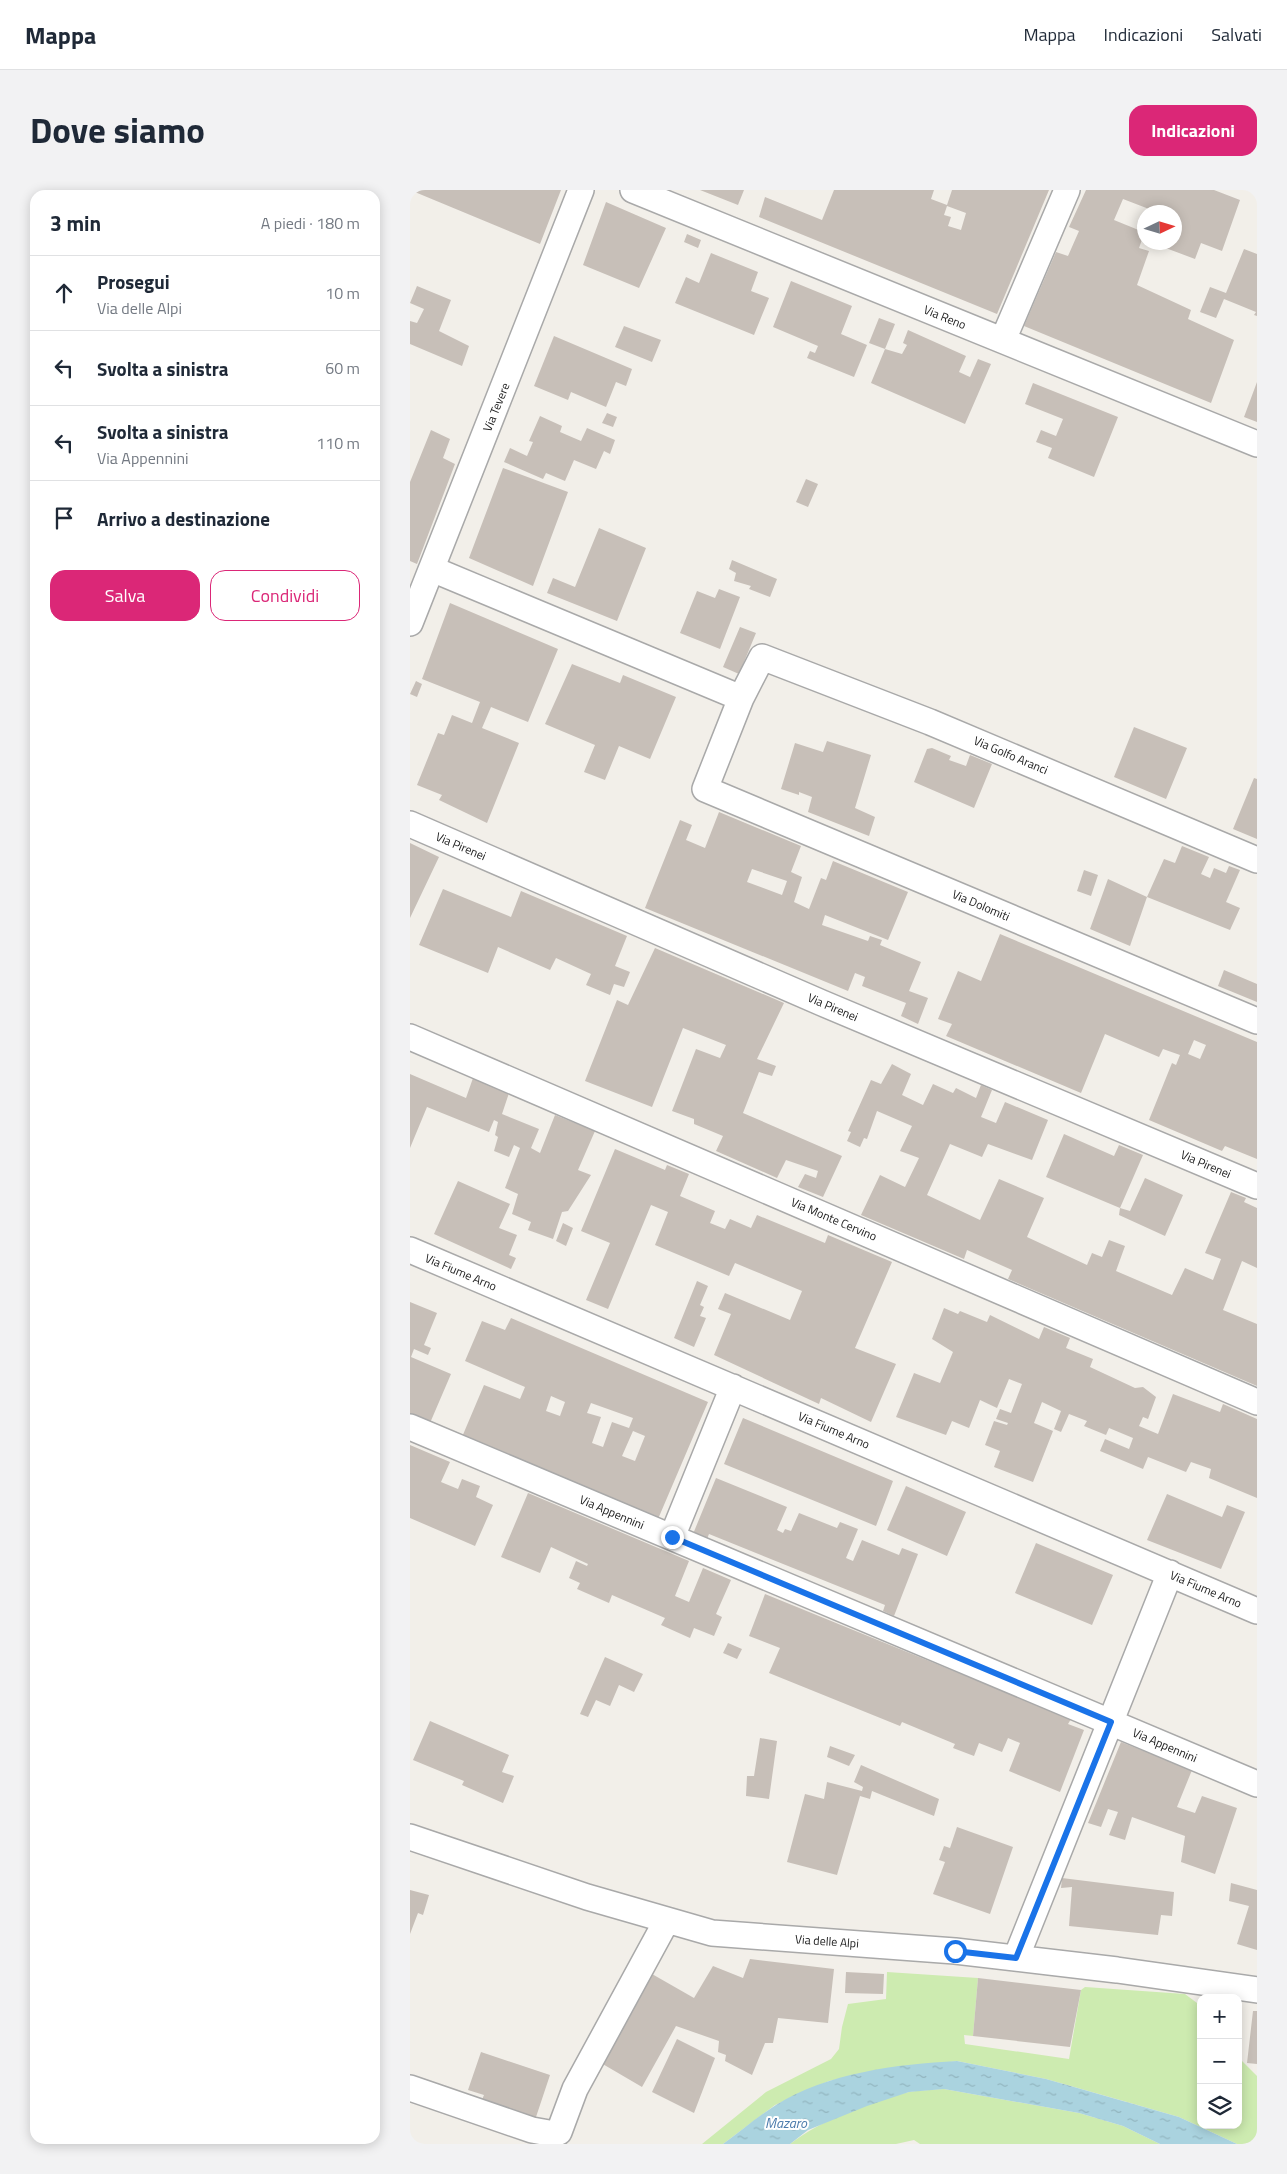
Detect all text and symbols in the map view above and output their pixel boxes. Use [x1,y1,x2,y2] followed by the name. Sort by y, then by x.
[25,17,96,53] text: Mappa
[1023,21,1076,48] text: Mappa
[1104,21,1183,48] text: Indicazioni
[1211,21,1262,48] text: Salvati
[30,103,205,157] text: Dove siamo
[1129,105,1257,156] button: Indicazioni
[1137,205,1182,250] north arrow
[50,207,101,239] text: 3 min
[261,211,360,235] text: A piedi · 180 m
[97,267,170,296] text: Prosegui
[50,279,78,307] icon: ahead
[325,281,360,305] text: 10 m
[97,296,182,320] text: Via delle Alpi
[921,300,969,334] street label: Via Reno
[50,354,78,382] icon: left
[97,354,228,383] text: Svolta a sinistra
[325,356,360,380] text: 60 m
[478,380,514,434] street label: Via Tevere
[97,417,228,446] text: Svolta a sinistra
[50,429,78,457] icon: left
[316,431,360,455] text: 110 m
[97,446,189,470] text: Via Appennini
[50,504,78,532] icon: arrive
[97,504,270,533] text: Arrivo a destinazione
[50,570,200,621] button: Salva
[210,570,360,621] button: Condividi
[971,731,1051,779] street label: Via Golfo Aranci
[433,827,489,865] street label: Via Pirenei
[949,884,1013,926] street label: Via Dolomiti
[805,988,861,1026] street label: Via Pirenei
[1178,1145,1234,1183] street label: Via Pirenei
[788,1192,880,1246] street label: Via Monte Cervino
[422,1248,500,1296] street label: Via Fiume Arno
[795,1406,873,1454] street label: Via Fiume Arno
[577,1490,647,1534] street label: Via Appennini
[661,1526,684,1549] route end
[1167,1565,1245,1613] street label: Via Fiume Arno
[1130,1723,1200,1767] street label: Via Appennini
[795,1929,859,1953] street label: Via delle Alpi
[944,1940,967,1963] route start
[1197,1994,1242,2129] map controls
[1197,1994,1242,2039] button: +
[1197,2039,1242,2084] button: −
[1197,2084,1242,2129] button: layers
[765,2112,808,2133] water label: Mazaro

